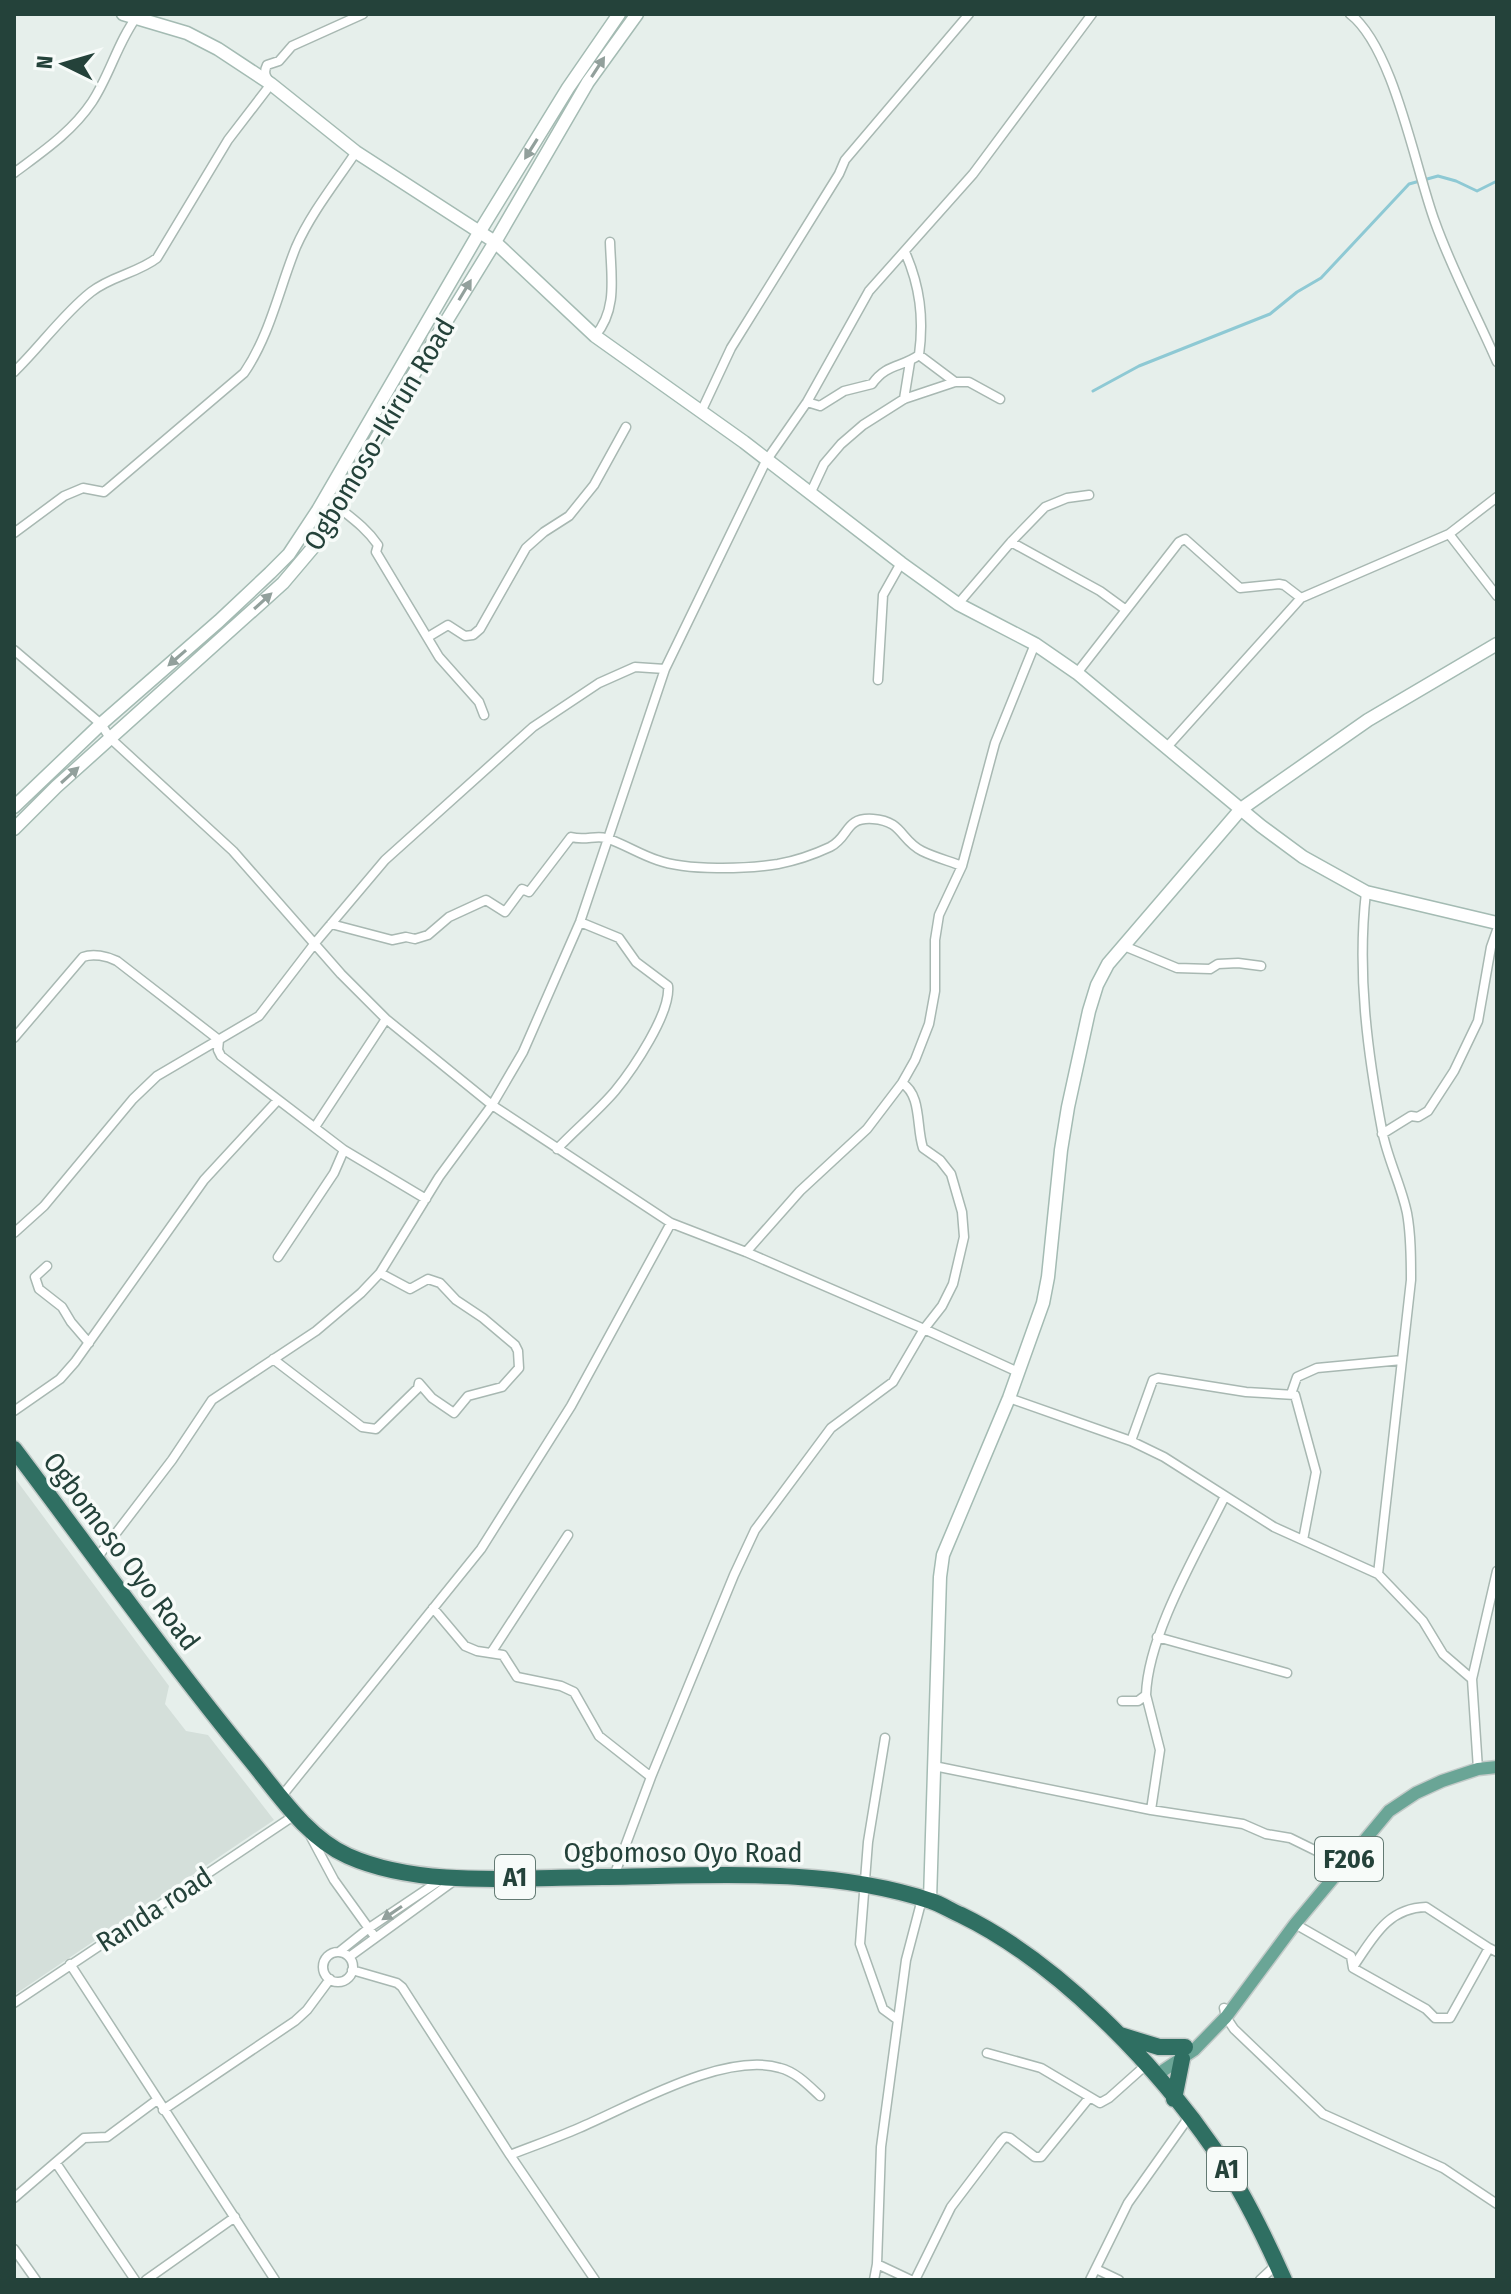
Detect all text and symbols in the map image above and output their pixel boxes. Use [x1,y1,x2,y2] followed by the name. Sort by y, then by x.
[24,24,104,104] north arrow
[31,55,59,70] text: N
[590,56,604,78] one-way arrow
[524,138,538,160] one-way arrow
[458,280,473,301] one-way arrow
[297,312,462,556] street label: Ogbomoso-Ikirun Road
[253,593,273,610] one-way arrow
[167,649,187,666] one-way arrow
[60,766,79,784] one-way arrow
[36,1446,207,1657] street label: Ogbomoso Oyo Road
[563,1836,803,1869] street label: Ogbomoso Oyo Road
[1315,1837,1383,1881] road number: F206
[495,1855,535,1899] road number: A1
[90,1860,218,1959] street label: Randa road
[381,1905,402,1920] one-way arrow
[1207,2147,1247,2191] road number: A1

